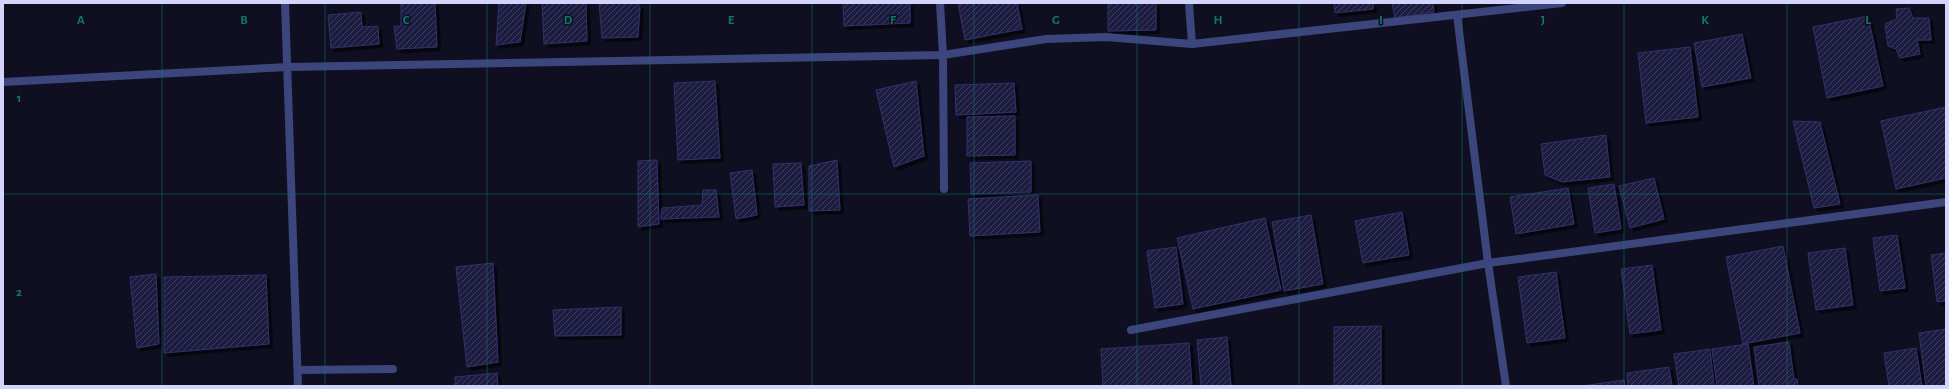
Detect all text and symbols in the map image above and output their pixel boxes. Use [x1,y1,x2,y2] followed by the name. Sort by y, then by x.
[77,14,85,27] text: A
[240,14,248,27] text: B
[403,14,410,27] text: C
[564,14,573,27] text: D
[728,14,735,27] text: E
[890,14,897,27] text: F
[1052,14,1060,27] text: G
[1213,14,1223,27] text: H
[1379,14,1383,27] text: I
[1541,14,1545,27] text: J
[1701,14,1709,27] text: K
[1865,14,1871,27] text: L
[17,92,21,105] text: 1
[16,286,22,299] text: 2

